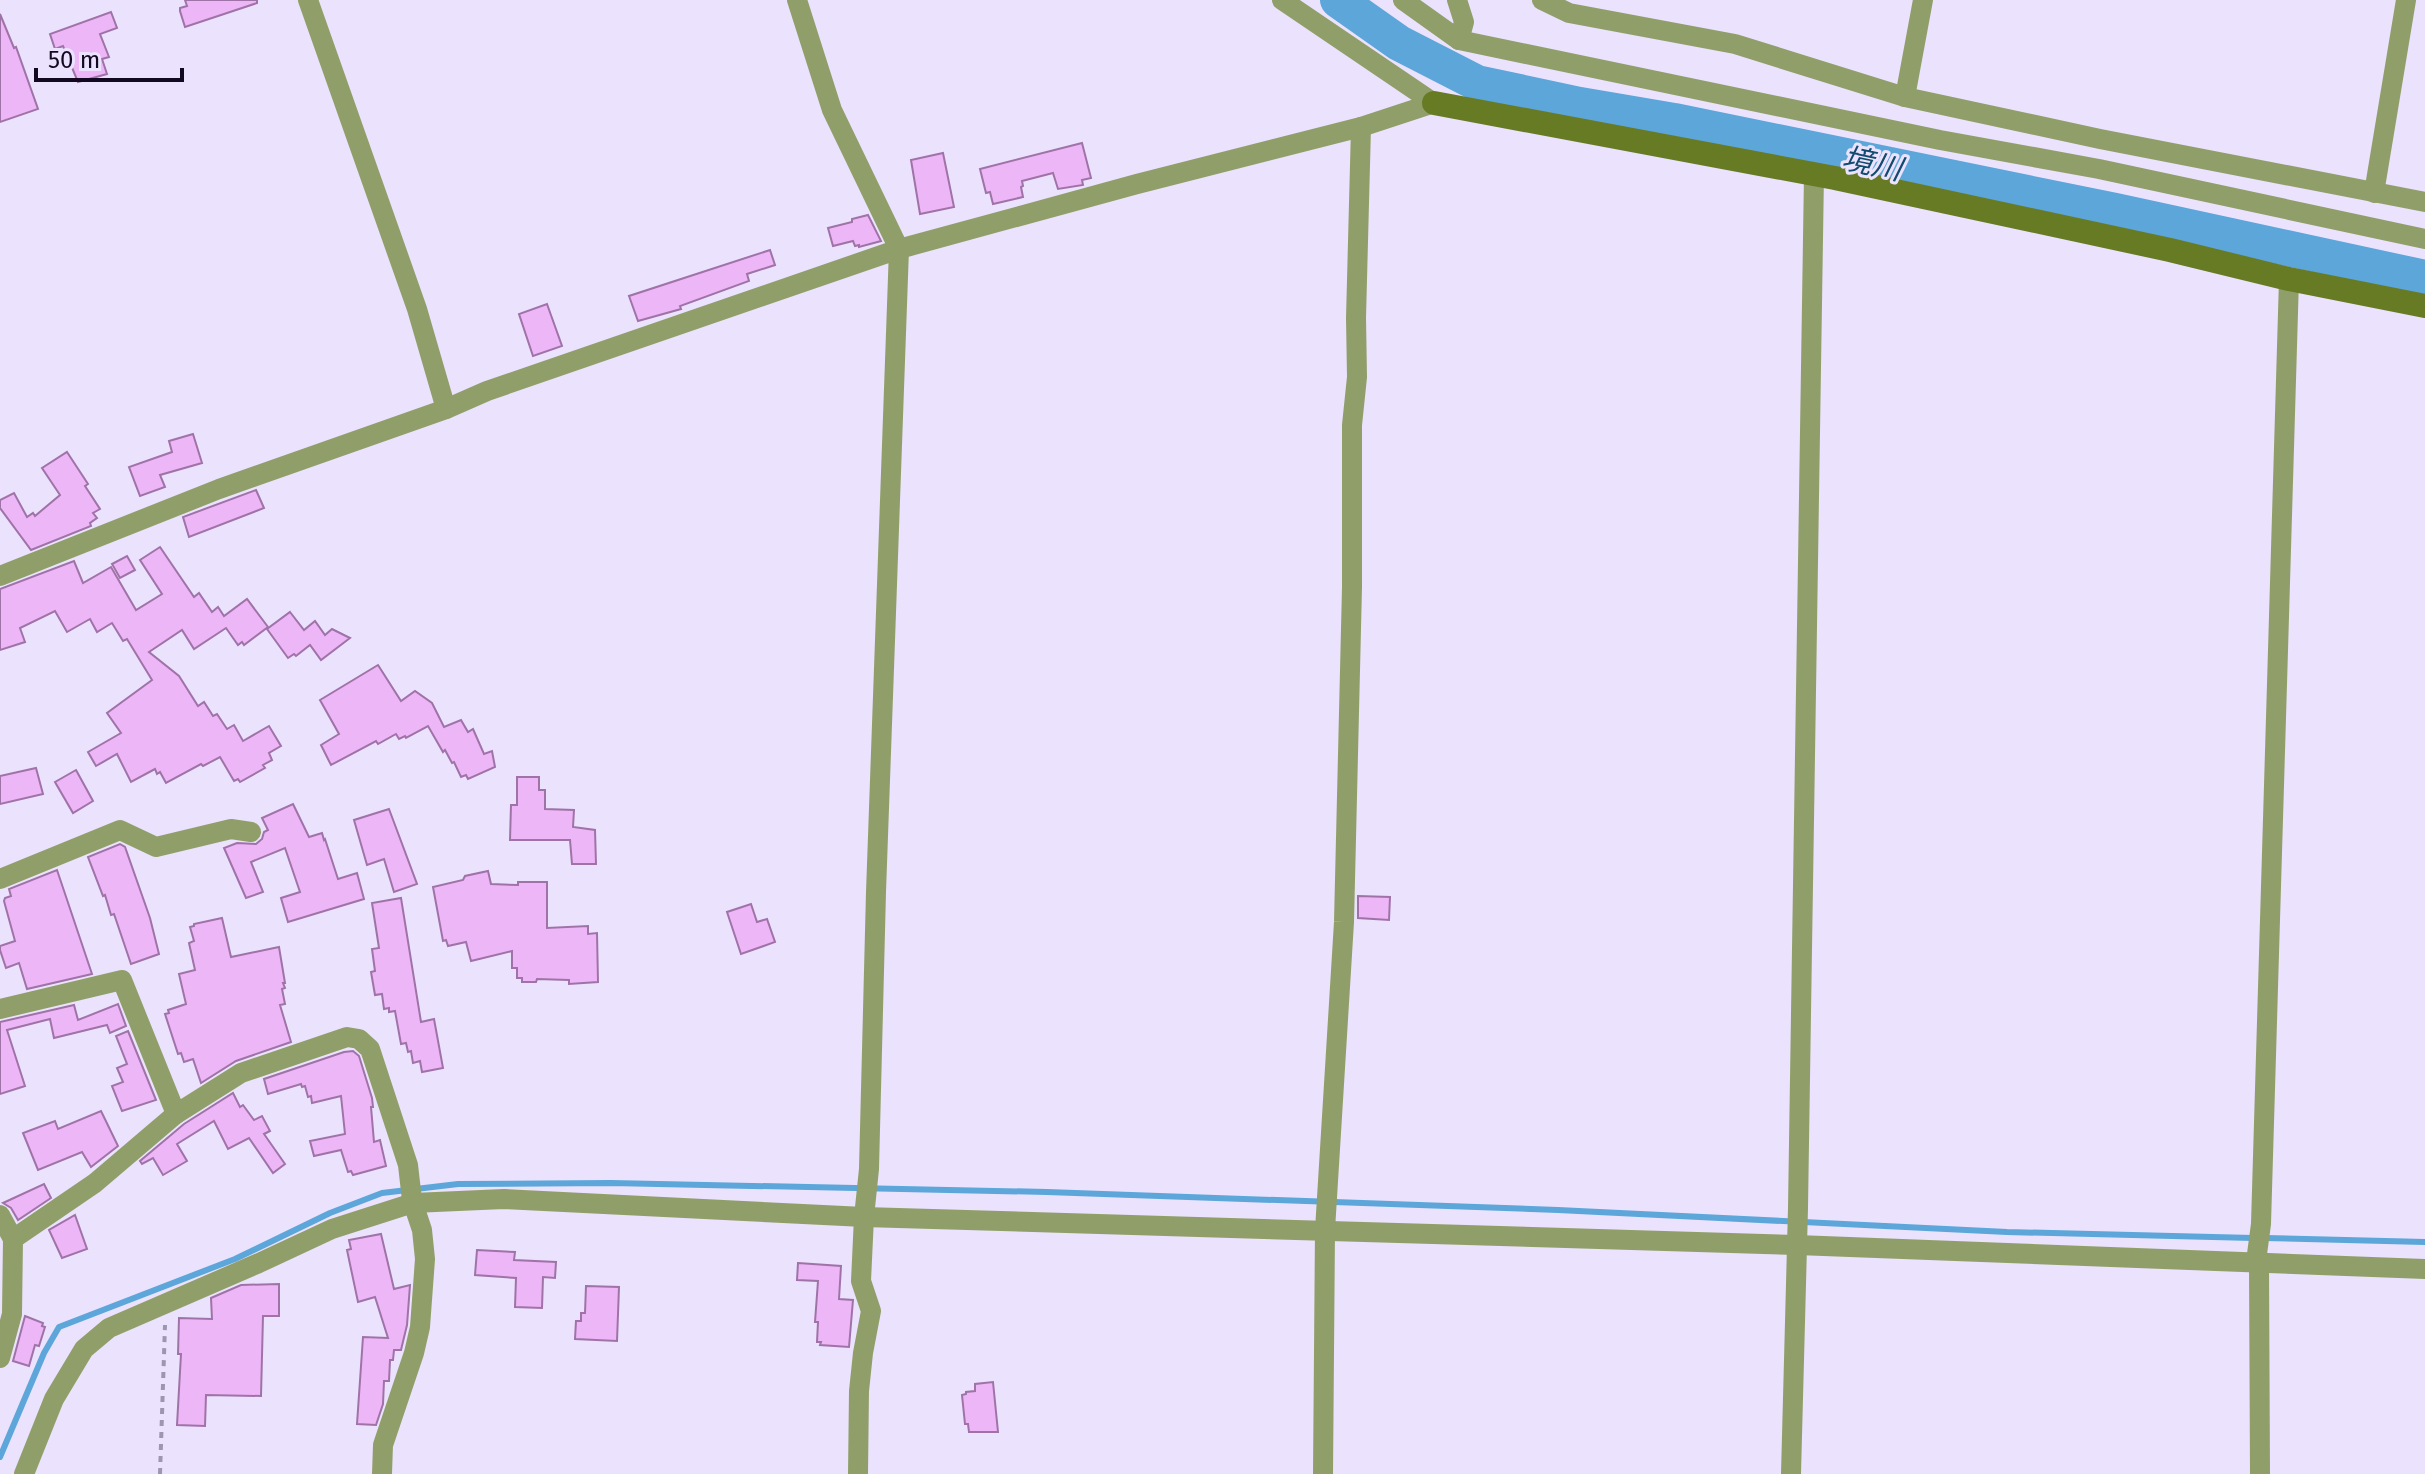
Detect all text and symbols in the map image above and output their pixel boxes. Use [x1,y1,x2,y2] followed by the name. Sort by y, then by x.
[36,32,182,82] scale bar
[48,46,100,74] text: 50 m
[1839,140,1908,188] water label: 境川

